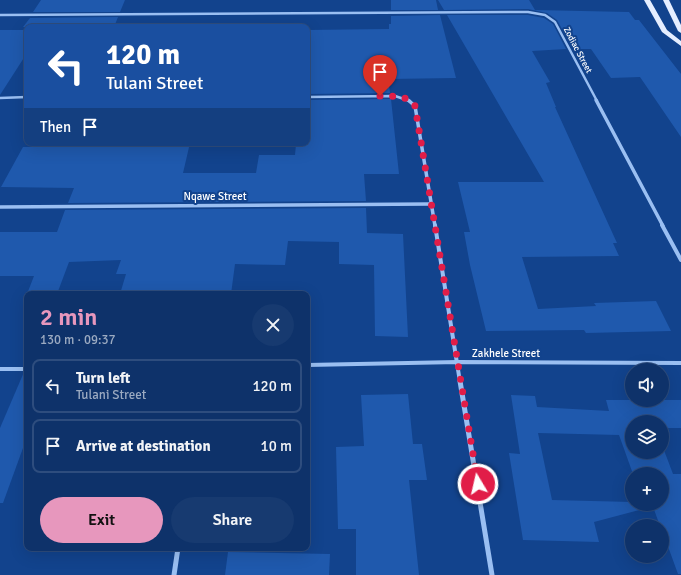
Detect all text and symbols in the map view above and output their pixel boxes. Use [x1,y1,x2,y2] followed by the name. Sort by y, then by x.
[561,25,594,75] street label: Zodiac Street
[106,38,180,72] text: 120 m
[40,40,92,92] icon: left
[363,55,397,96] pin
[369,61,391,83] icon: arrive
[106,72,203,94] text: Tulani Street
[79,116,101,138] icon: arrive
[40,118,71,136] text: Then
[183,190,247,203] street label: Nqawe Street
[40,302,97,332] text: 2 min
[252,304,294,346] button: close
[40,332,116,348] text: 130 m · 09:37
[472,347,540,360] street label: Zakhele Street
[625,363,669,563] map controls
[625,363,669,407] button: sound
[76,369,130,387] text: Turn left
[42,375,64,397] icon: left
[252,377,292,395] text: 120 m
[76,387,146,403] text: Tulani Street
[625,415,669,459] button: layers
[42,435,64,457] icon: arrive
[76,437,211,455] text: Arrive at destination
[261,437,292,455] text: 10 m
[457,463,499,505] position arrow
[625,467,669,511] button: +
[40,497,163,543] button: Exit
[171,497,294,543] button: Share
[625,519,669,563] button: −

